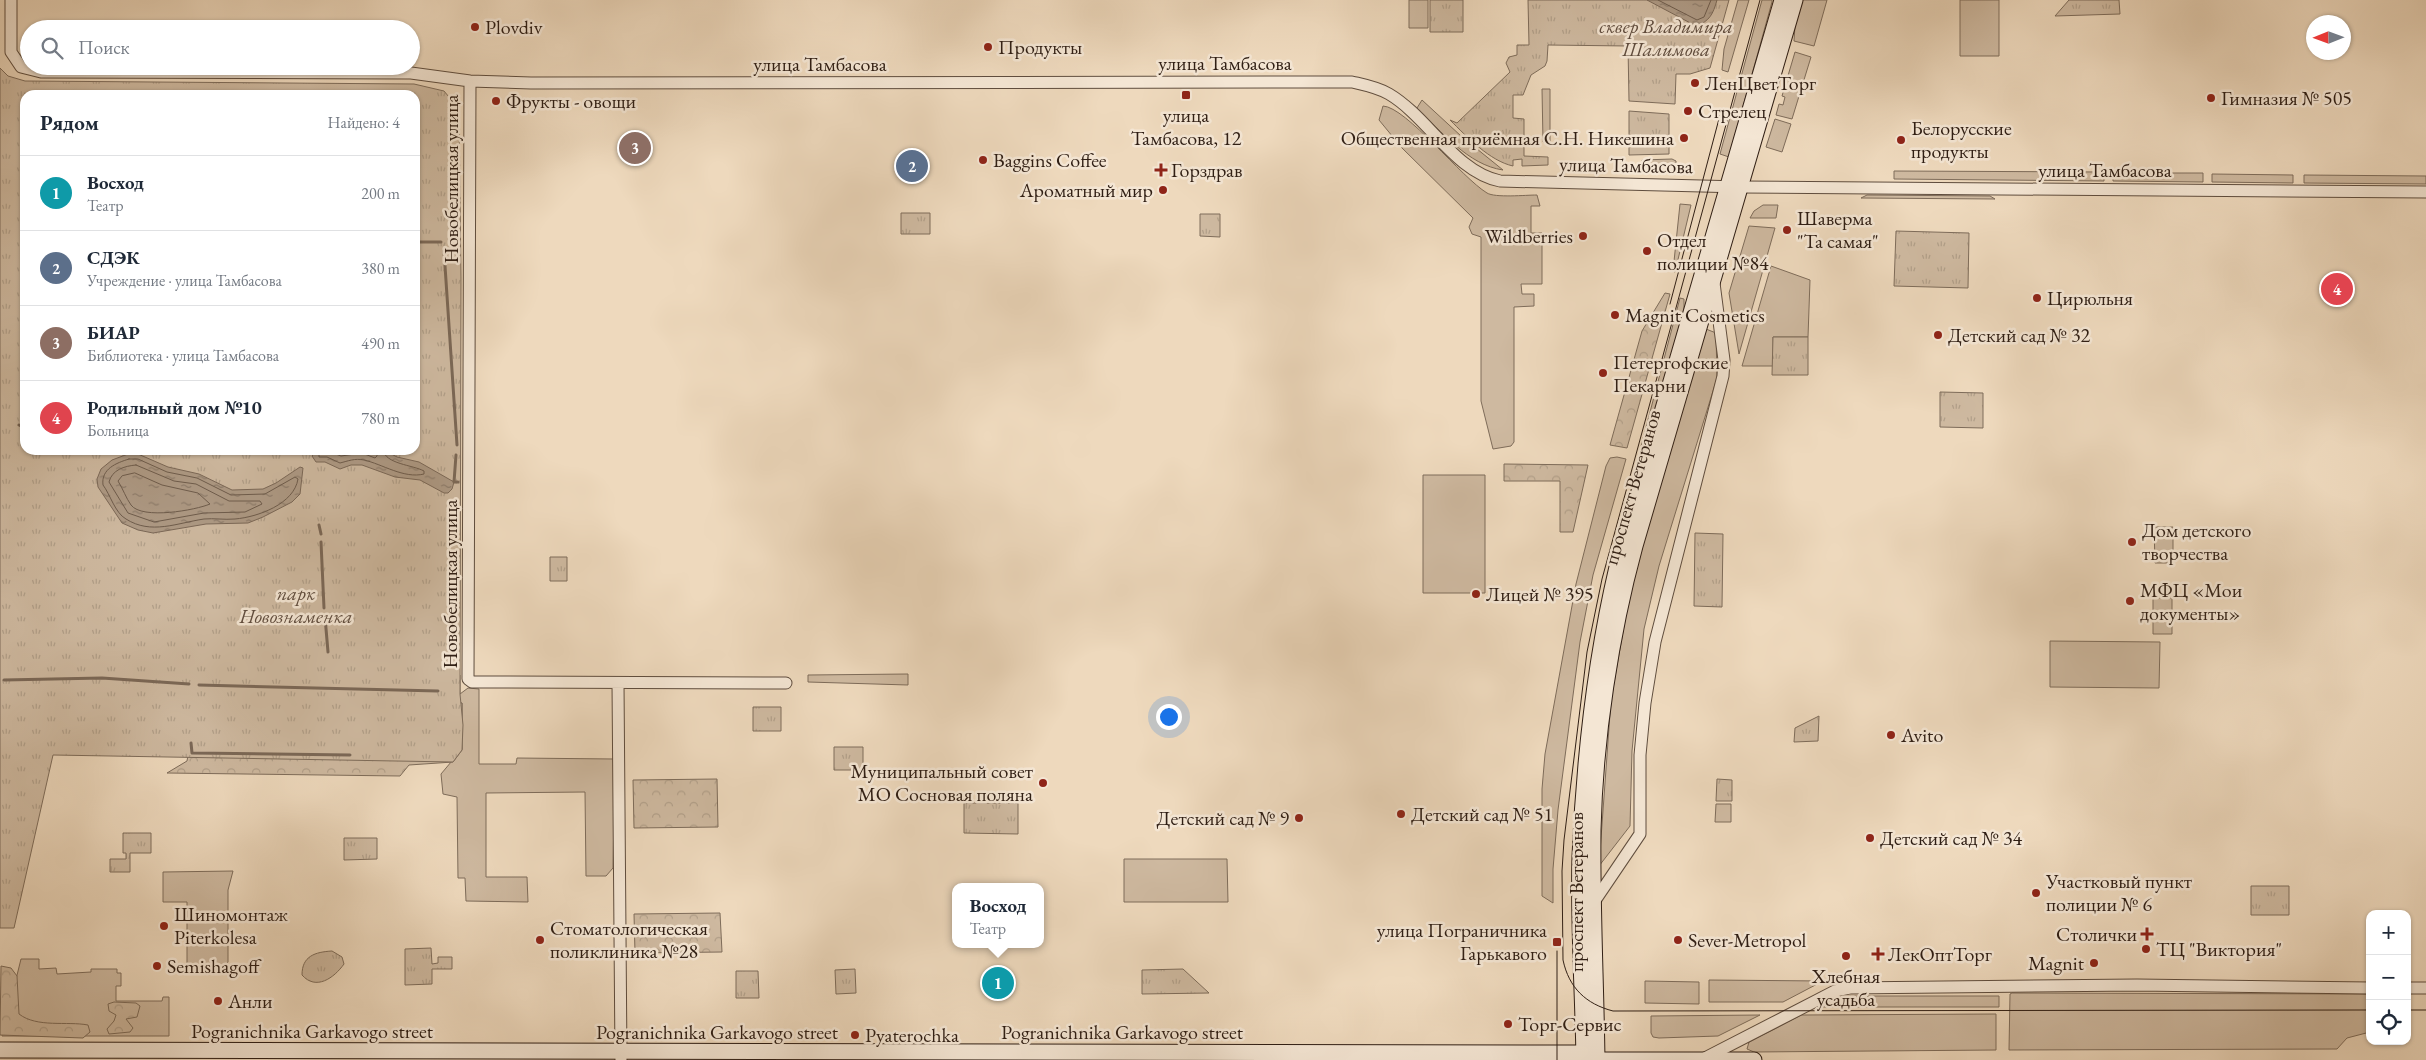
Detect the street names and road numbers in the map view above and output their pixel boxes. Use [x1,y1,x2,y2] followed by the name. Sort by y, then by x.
[1158,50,1292,76] street label: улица Тамбасова
[753,51,887,77] street label: улица Тамбасова
[438,94,464,264] street label: Новобелицкая улица
[1559,151,1693,179] street label: улица Тамбасова
[2038,157,2172,183] street label: улица Тамбасова
[1597,406,1667,568] street label: проспект Ветеранов
[437,499,463,669] street label: Новобелицкая улица
[1563,812,1589,972] street label: проспект Ветеранов
[191,1018,434,1044] street label: Pogranichnika Garkavogo street
[596,1019,839,1045] street label: Pogranichnika Garkavogo street
[1001,1019,1244,1045] street label: Pogranichnika Garkavogo street

